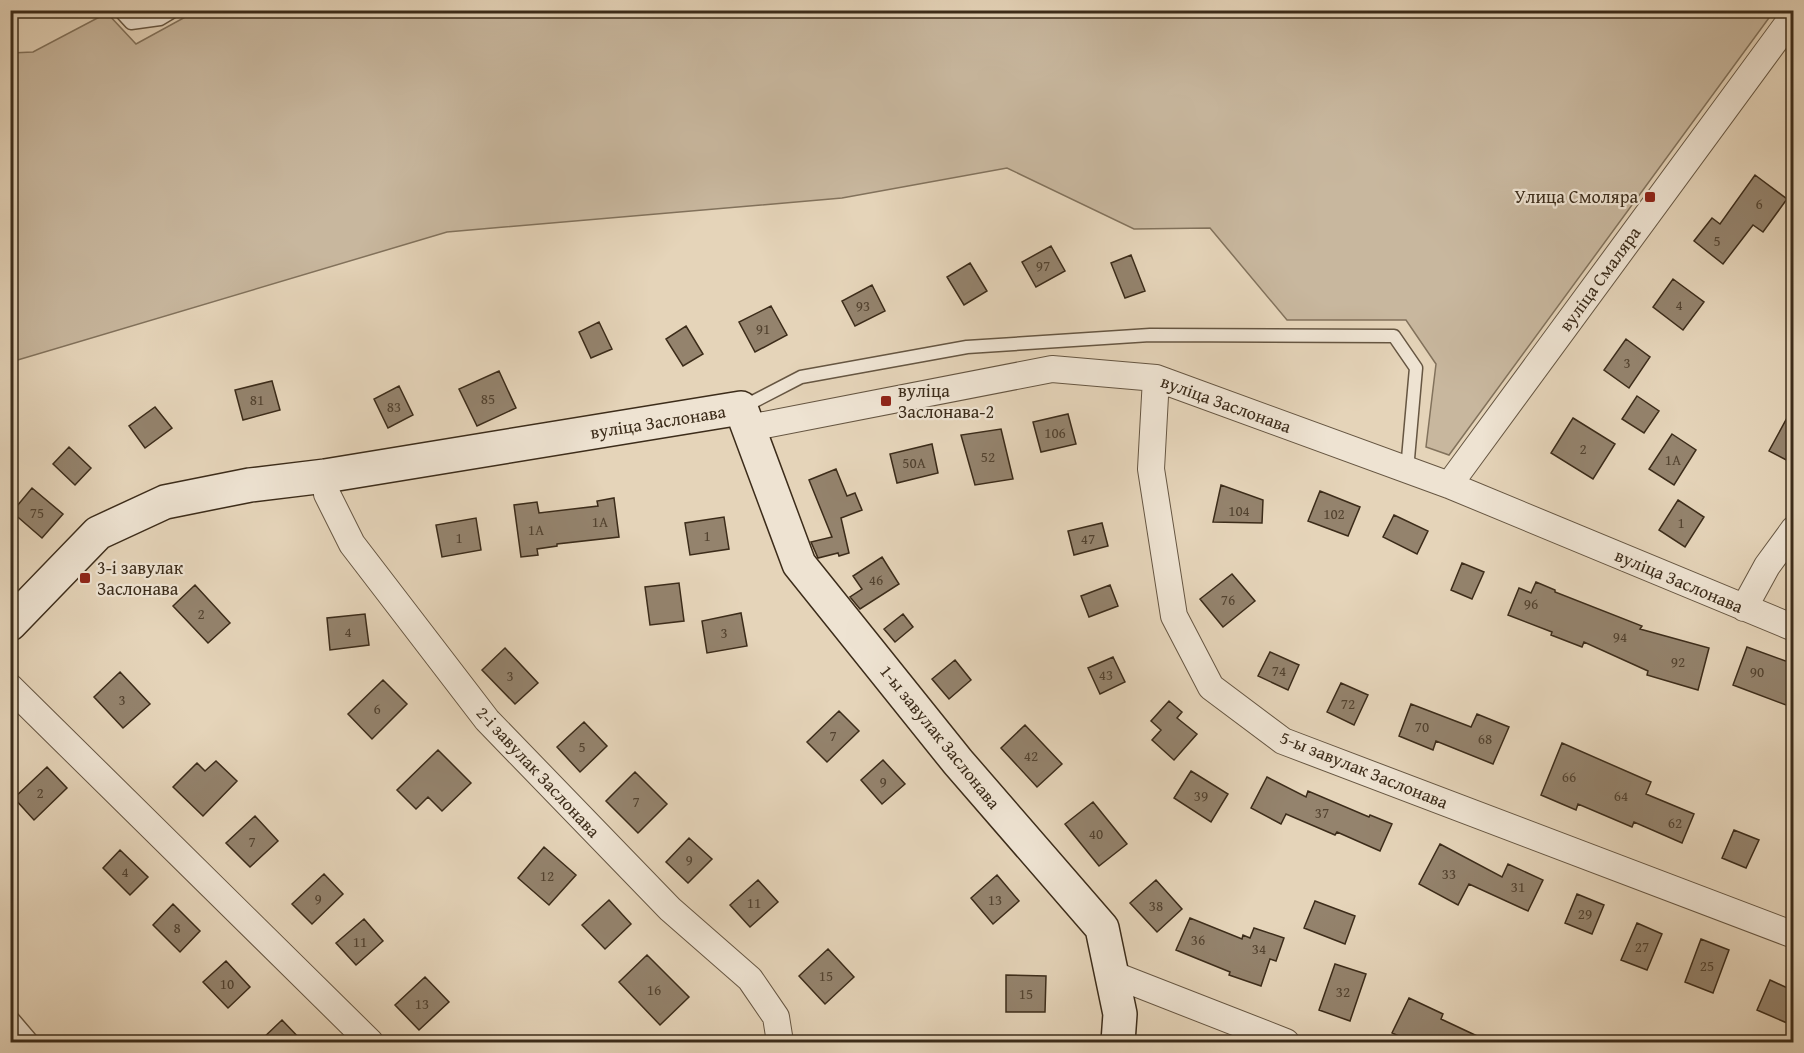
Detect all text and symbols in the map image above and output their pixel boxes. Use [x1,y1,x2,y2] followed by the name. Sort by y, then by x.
[1515,183,1638,210] place label: Улица Смоляра
[1643,190,1657,204] marker: Улица Смоляра
[1755,193,1763,214] house number: 6
[1552,220,1647,337] street label: вуліца Смаляра
[1713,230,1721,251] house number: 5
[1036,255,1050,276] house number: 97
[1675,294,1683,315] house number: 4
[856,295,870,316] house number: 93
[756,318,770,339] house number: 91
[1623,352,1631,373] house number: 3
[1157,367,1296,440] street label: вуліца Заслонава
[898,377,994,425] place label: вуліца Заслонава-2
[481,388,495,409] house number: 85
[250,389,264,410] house number: 81
[879,394,893,408] marker: вуліца Заслонава-2
[387,396,401,417] house number: 83
[588,397,728,446] street label: вуліца Заслонава
[1044,422,1066,443] house number: 106
[1579,438,1587,459] house number: 2
[981,446,995,467] house number: 52
[1665,449,1681,470] house number: 1А
[902,452,926,473] house number: 50А
[1228,500,1250,521] house number: 104
[30,502,44,523] house number: 75
[1323,503,1345,524] house number: 102
[592,511,608,532] house number: 1А
[1677,512,1685,533] house number: 1
[528,519,544,540] house number: 1А
[703,525,711,546] house number: 1
[455,527,463,548] house number: 1
[1081,528,1095,549] house number: 47
[1611,541,1748,620] street label: вуліца Заслонава
[97,554,184,602] place label: 3-і завулак Заслонава
[869,569,883,590] house number: 46
[78,571,92,585] marker: 3-і завулак Заслонава
[1221,589,1235,610] house number: 76
[1524,593,1538,614] house number: 96
[197,603,205,624] house number: 2
[344,621,352,642] house number: 4
[720,622,728,643] house number: 3
[1613,626,1627,647] house number: 94
[1671,651,1685,672] house number: 92
[874,659,1007,815] street label: 1-ы завулак Заслонава
[1272,660,1286,681] house number: 74
[1750,661,1764,682] house number: 90
[1099,664,1113,685] house number: 43
[506,665,514,686] house number: 3
[118,689,126,710] house number: 3
[1341,693,1355,714] house number: 72
[373,698,381,719] house number: 6
[470,700,607,844] street label: 2-і завулак Заслонава
[1415,716,1429,737] house number: 70
[1276,724,1453,816] street label: 5-ы завулак Заслонава
[829,725,837,746] house number: 7
[1478,728,1492,749] house number: 68
[578,736,586,757] house number: 5
[1024,745,1038,766] house number: 42
[1562,766,1576,787] house number: 66
[879,771,887,792] house number: 9
[36,782,44,803] house number: 2
[1194,785,1208,806] house number: 39
[1614,785,1628,806] house number: 64
[632,791,640,812] house number: 7
[1315,802,1329,823] house number: 37
[1668,812,1682,833] house number: 62
[1089,823,1103,844] house number: 40
[248,831,256,852] house number: 7
[685,849,693,870] house number: 9
[121,861,129,882] house number: 4
[1442,863,1456,884] house number: 33
[540,865,554,886] house number: 12
[1511,876,1525,897] house number: 31
[314,888,322,909] house number: 9
[988,889,1002,910] house number: 13
[747,892,761,913] house number: 11
[1149,895,1163,916] house number: 38
[1578,903,1592,924] house number: 29
[173,917,181,938] house number: 8
[1191,929,1205,950] house number: 36
[353,931,367,952] house number: 11
[1635,936,1649,957] house number: 27
[1252,938,1266,959] house number: 34
[1700,955,1714,976] house number: 25
[819,965,833,986] house number: 15
[220,973,234,994] house number: 10
[647,979,661,1000] house number: 16
[1336,981,1350,1002] house number: 32
[1019,983,1033,1004] house number: 15
[415,993,429,1014] house number: 13

